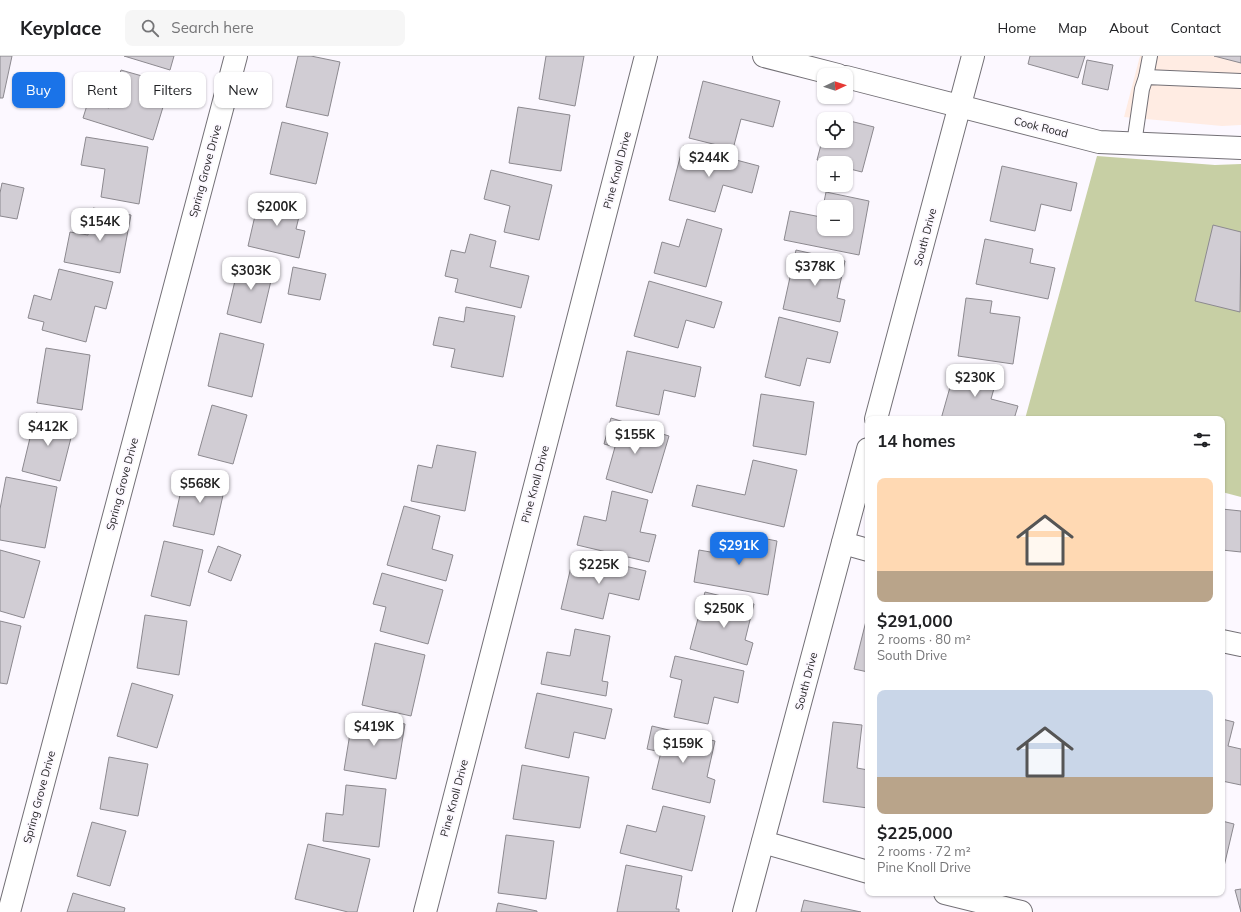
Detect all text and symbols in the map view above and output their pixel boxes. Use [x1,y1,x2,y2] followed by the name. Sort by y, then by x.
[125,10,405,46] search box
[20,16,101,40] text: Keyplace
[139,17,161,39] icon: search
[171,18,254,37] text: Search here
[997,19,1036,37] text: Home
[1058,19,1087,37] text: Map
[1109,19,1149,37] text: About
[1171,19,1221,37] text: Contact
[817,68,853,104] north arrow
[817,68,853,236] map controls
[12,72,65,108] chip: Buy
[73,72,131,108] chip: Rent
[139,72,206,108] chip: Filters
[214,72,272,108] chip: New
[817,112,853,148] button: locate
[1013,114,1069,140] street label: Cook Road
[186,123,224,219] street label: Spring Grove Drive
[600,130,634,210] street label: Pine Knoll Drive
[681,144,737,178] pin: $244K
[689,149,729,165] text: $244K
[817,156,853,192] button: +
[249,193,305,227] pin: $200K
[257,198,297,214] text: $200K
[817,200,853,236] button: −
[911,207,939,267] street label: South Drive
[72,208,128,242] pin: $154K
[80,213,120,229] text: $154K
[787,253,843,287] pin: $378K
[223,257,279,291] pin: $303K
[795,258,835,274] text: $378K
[231,262,271,278] text: $303K
[947,364,1003,398] pin: $230K
[955,369,995,385] text: $230K
[20,413,76,447] pin: $412K
[28,418,68,434] text: $412K
[607,421,663,455] pin: $155K
[615,426,655,442] text: $155K
[1191,429,1213,451] icon: filters
[877,430,956,451] text: 14 homes
[103,436,141,532] street label: Spring Grove Drive
[518,444,552,524] street label: Pine Knoll Drive
[172,470,228,504] pin: $568K
[180,475,220,491] text: $568K
[1009,504,1081,576] icon: home
[711,532,767,566] pin: $291K
[719,537,759,553] text: $291K
[571,551,627,585] pin: $225K
[579,556,619,572] text: $225K
[696,595,752,629] pin: $250K
[704,600,744,616] text: $250K
[877,610,953,631] text: $291,000
[877,631,971,647] text: 2 rooms · 80 m²
[877,647,947,663] text: South Drive
[792,651,820,711] street label: South Drive
[346,713,402,747] pin: $419K
[1009,716,1081,788] icon: home
[354,718,394,734] text: $419K
[655,730,711,764] pin: $159K
[663,735,703,751] text: $159K
[20,749,58,845] street label: Spring Grove Drive
[437,758,471,838] street label: Pine Knoll Drive
[877,822,953,843] text: $225,000
[877,843,971,859] text: 2 rooms · 72 m²
[877,859,971,875] text: Pine Knoll Drive

